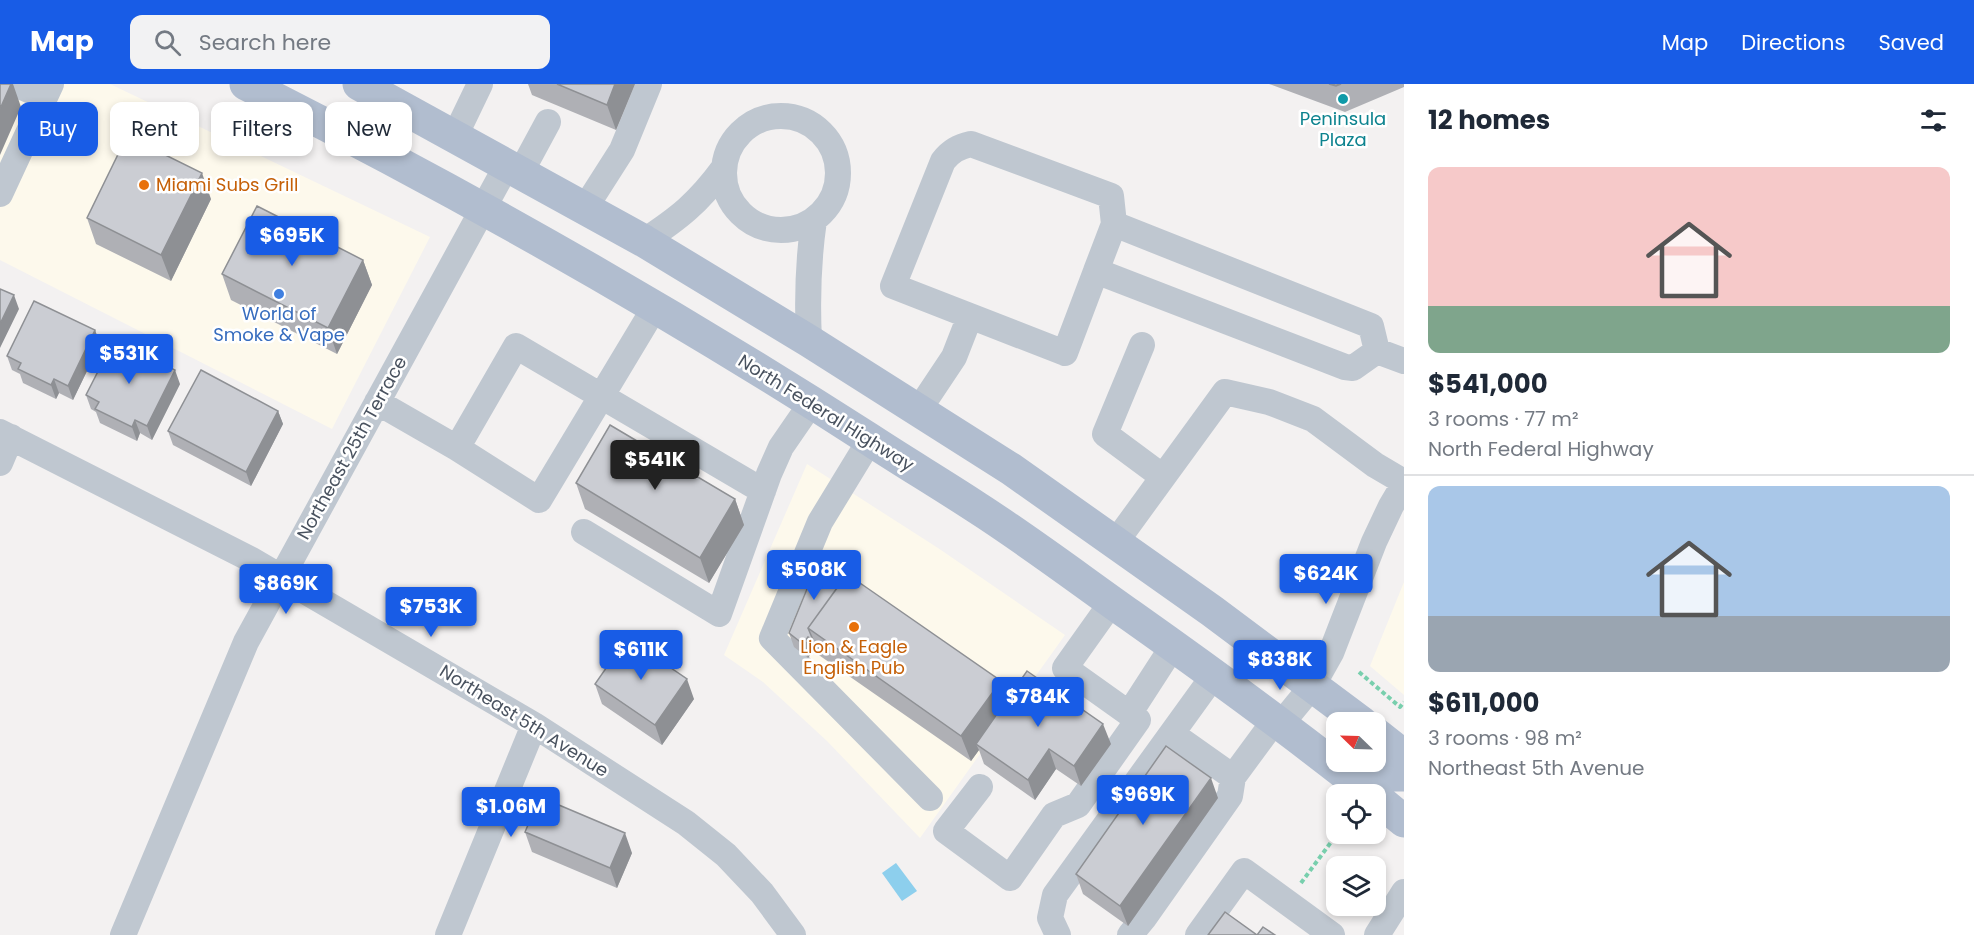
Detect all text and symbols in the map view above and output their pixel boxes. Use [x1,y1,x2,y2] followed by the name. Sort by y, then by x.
[130,15,550,69] search box
[30,22,94,61] text: Map
[151,26,184,59] icon: search
[199,27,331,58] text: Search here
[1662,28,1708,57] text: Map
[1741,28,1845,57] text: Directions
[1878,28,1944,57] text: Saved
[1336,92,1350,106] marker: Peninsula Plaza
[18,102,98,156] chip: Buy
[110,102,199,156] chip: Rent
[211,102,313,156] chip: Filters
[325,102,412,156] chip: New
[1428,102,1550,138] text: 12 homes
[1917,104,1950,137] icon: filters
[1300,106,1386,152] place label: Peninsula Plaza
[156,172,298,197] place label: Miami Subs Grill
[137,178,151,192] marker: Miami Subs Grill
[1635,206,1743,314] icon: home
[250,216,334,267] pin: $695K
[259,221,325,249] text: $695K
[272,287,286,301] marker: World of Smoke & Vape
[213,301,345,347] place label: World of Smoke & Vape
[87,334,171,385] pin: $531K
[99,339,159,367] text: $531K
[734,348,919,477] street label: North Federal Highway
[291,352,412,544] street label: Northeast 25th Terrace
[1428,366,1548,402] text: $541,000
[1428,405,1579,433] text: 3 rooms · 77 m²
[1428,435,1654,463] text: North Federal Highway
[613,440,697,491] pin: $541K
[624,445,686,473] text: $541K
[1635,525,1743,633] icon: home
[772,550,856,601] pin: $508K
[1284,554,1368,605] pin: $624K
[781,555,847,583] text: $508K
[1294,559,1358,587] text: $624K
[244,564,328,615] pin: $869K
[253,569,319,597] text: $869K
[389,587,473,638] pin: $753K
[400,592,462,620] text: $753K
[847,620,861,634] marker: Lion & Eagle English Pub
[599,630,683,681] pin: $611K
[800,634,908,680] place label: Lion & Eagle English Pub
[614,635,668,663] text: $611K
[1238,640,1322,691] pin: $838K
[1247,645,1313,673] text: $838K
[435,658,614,783] street label: Northeast 5th Avenue
[996,677,1080,728] pin: $784K
[1006,682,1070,710] text: $784K
[1428,685,1540,721] text: $611,000
[1326,712,1386,772] north arrow
[1326,712,1386,916] map controls
[1428,724,1582,752] text: 3 rooms · 98 m²
[1428,754,1644,782] text: Northeast 5th Avenue
[1101,775,1185,826] pin: $969K
[1111,780,1175,808] text: $969K
[1326,784,1386,844] button: locate
[462,787,560,838] pin: $1.06M
[476,792,546,820] text: $1.06M
[1326,856,1386,916] button: layers

